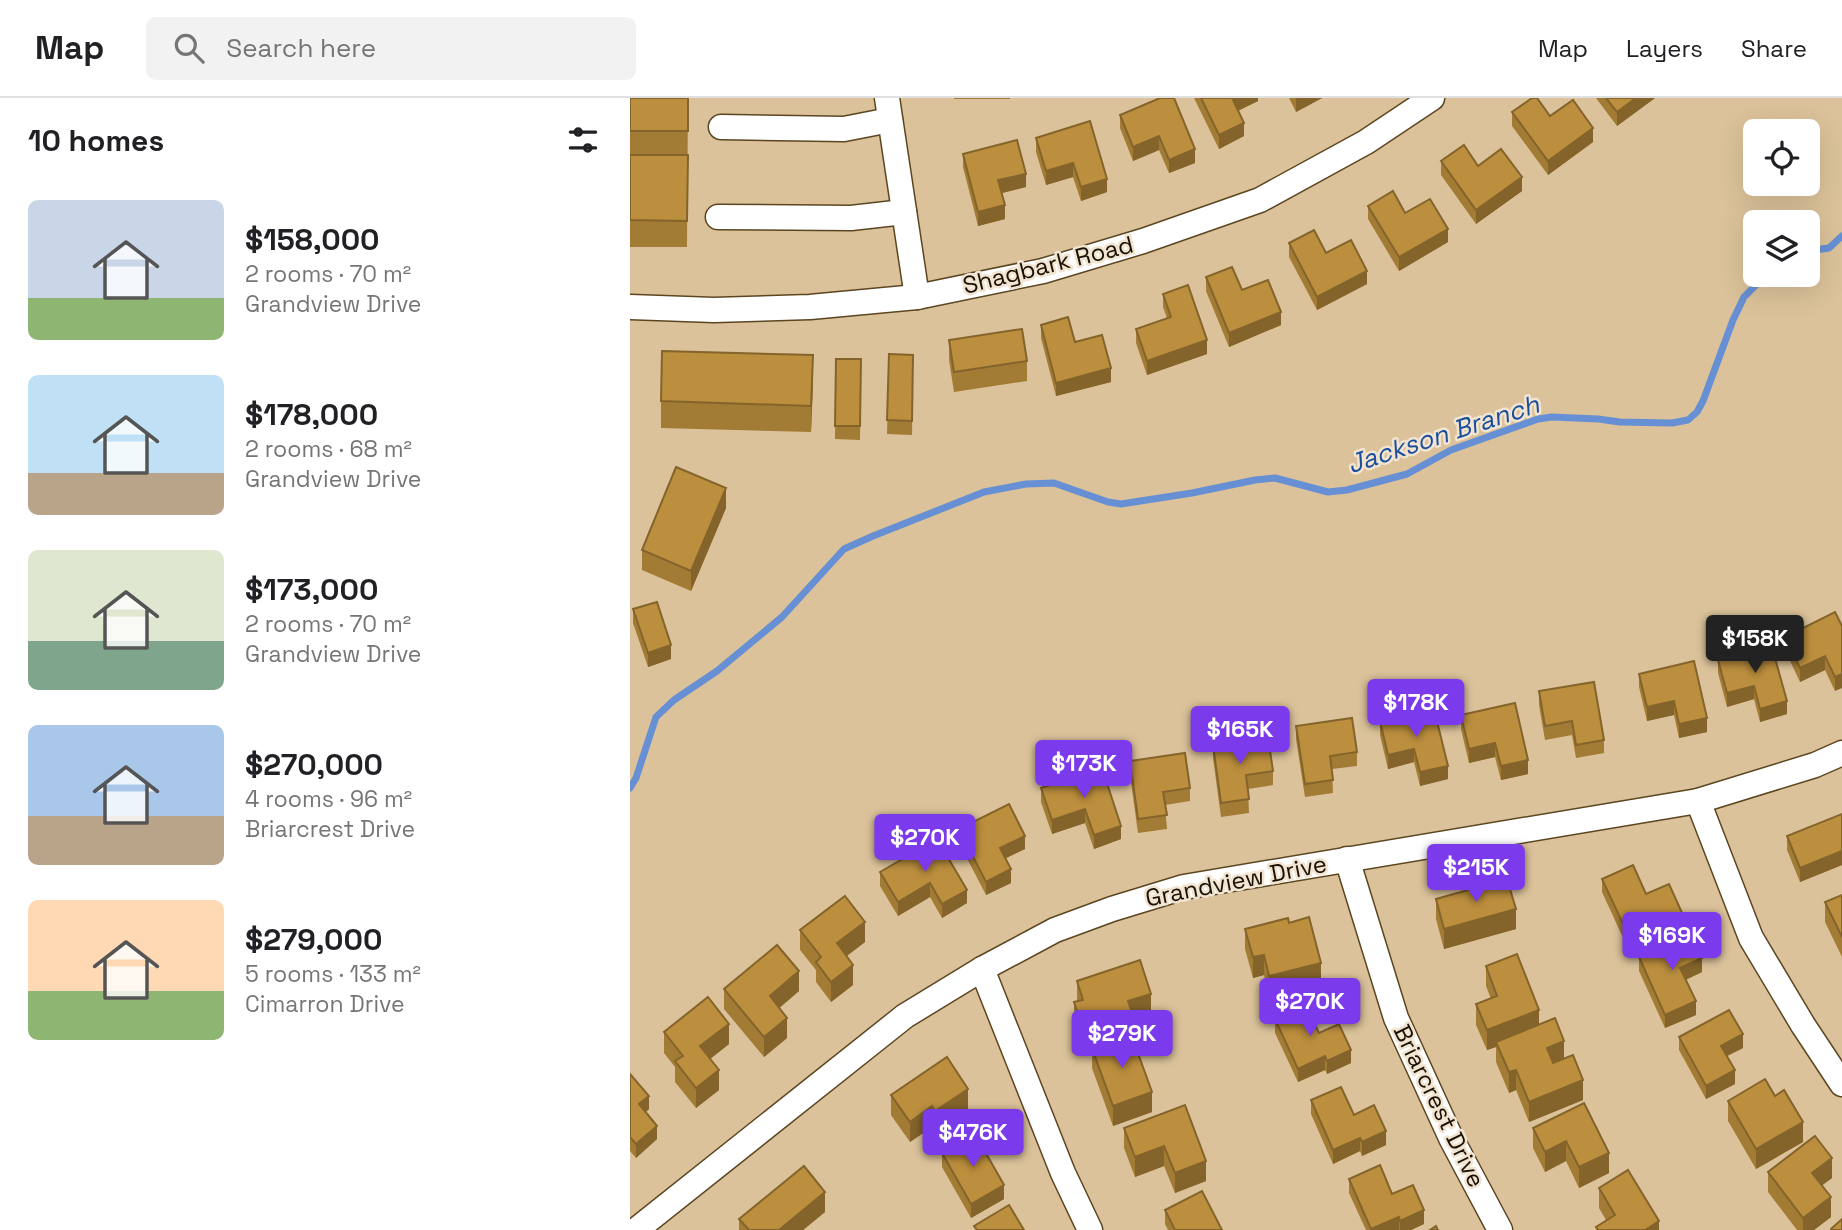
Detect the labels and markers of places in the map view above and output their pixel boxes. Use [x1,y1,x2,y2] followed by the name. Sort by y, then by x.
[1706,616,1804,675] pin: $158K
[1367,680,1465,739] pin: $178K
[1191,706,1289,766] pin: $165K
[1035,740,1133,800] pin: $173K
[876,814,974,874] pin: $270K
[1427,844,1525,904] pin: $215K
[1623,912,1721,972] pin: $169K
[1261,978,1359,1038] pin: $270K
[1073,1010,1171,1070] pin: $279K
[924,1110,1022,1169] pin: $476K

